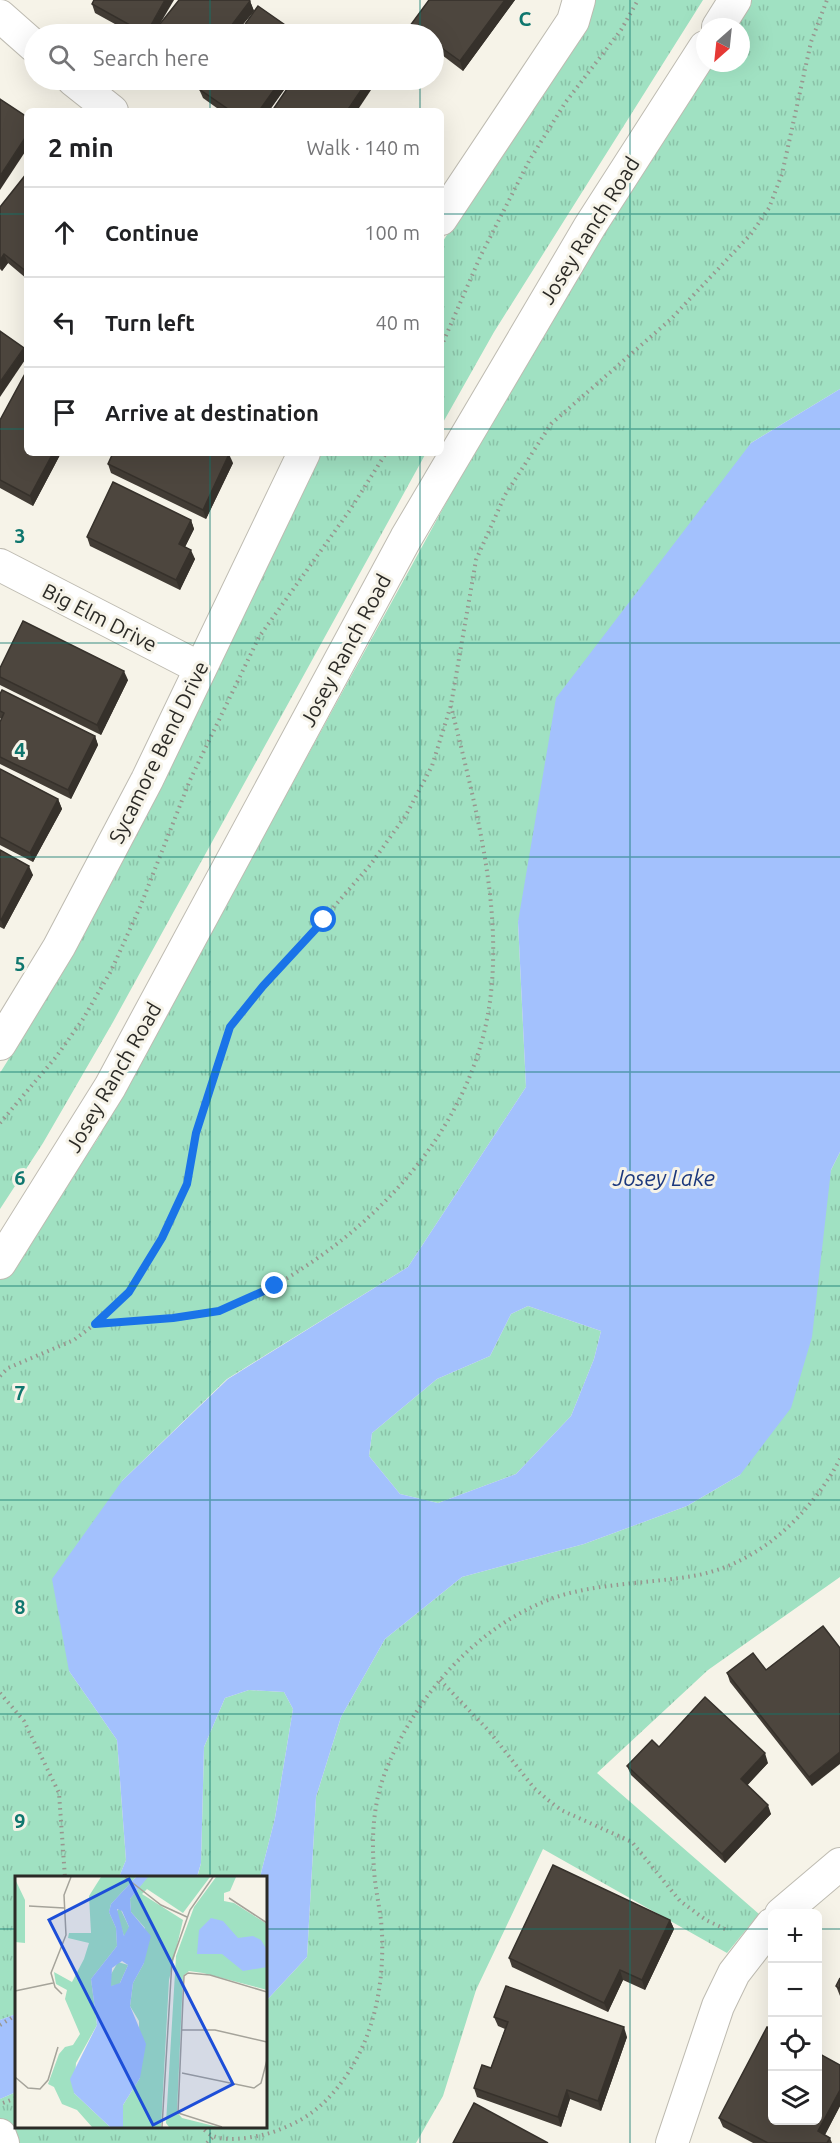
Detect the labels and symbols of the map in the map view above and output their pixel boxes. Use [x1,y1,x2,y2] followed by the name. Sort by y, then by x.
[519,7,532,30] text: C
[696,18,750,72] north arrow
[534,152,644,308] street label: Josey Ranch Road
[14,524,26,547] text: 3
[295,570,395,730] street label: Josey Ranch Road
[39,578,161,656] street label: Big Elm Drive
[103,657,213,847] street label: Sycamore Bend Drive
[14,738,26,761] text: 4
[310,906,336,932] route start
[14,952,26,975] text: 5
[60,998,166,1156] street label: Josey Ranch Road
[612,1165,715,1190] water label: Josey Lake
[14,1166,26,1189] text: 6
[261,1272,287,1298] route end
[14,1381,26,1404] text: 7
[14,1595,26,1618] text: 8
[14,1809,26,1832] text: 9
[15,1876,267,2128] inset map

